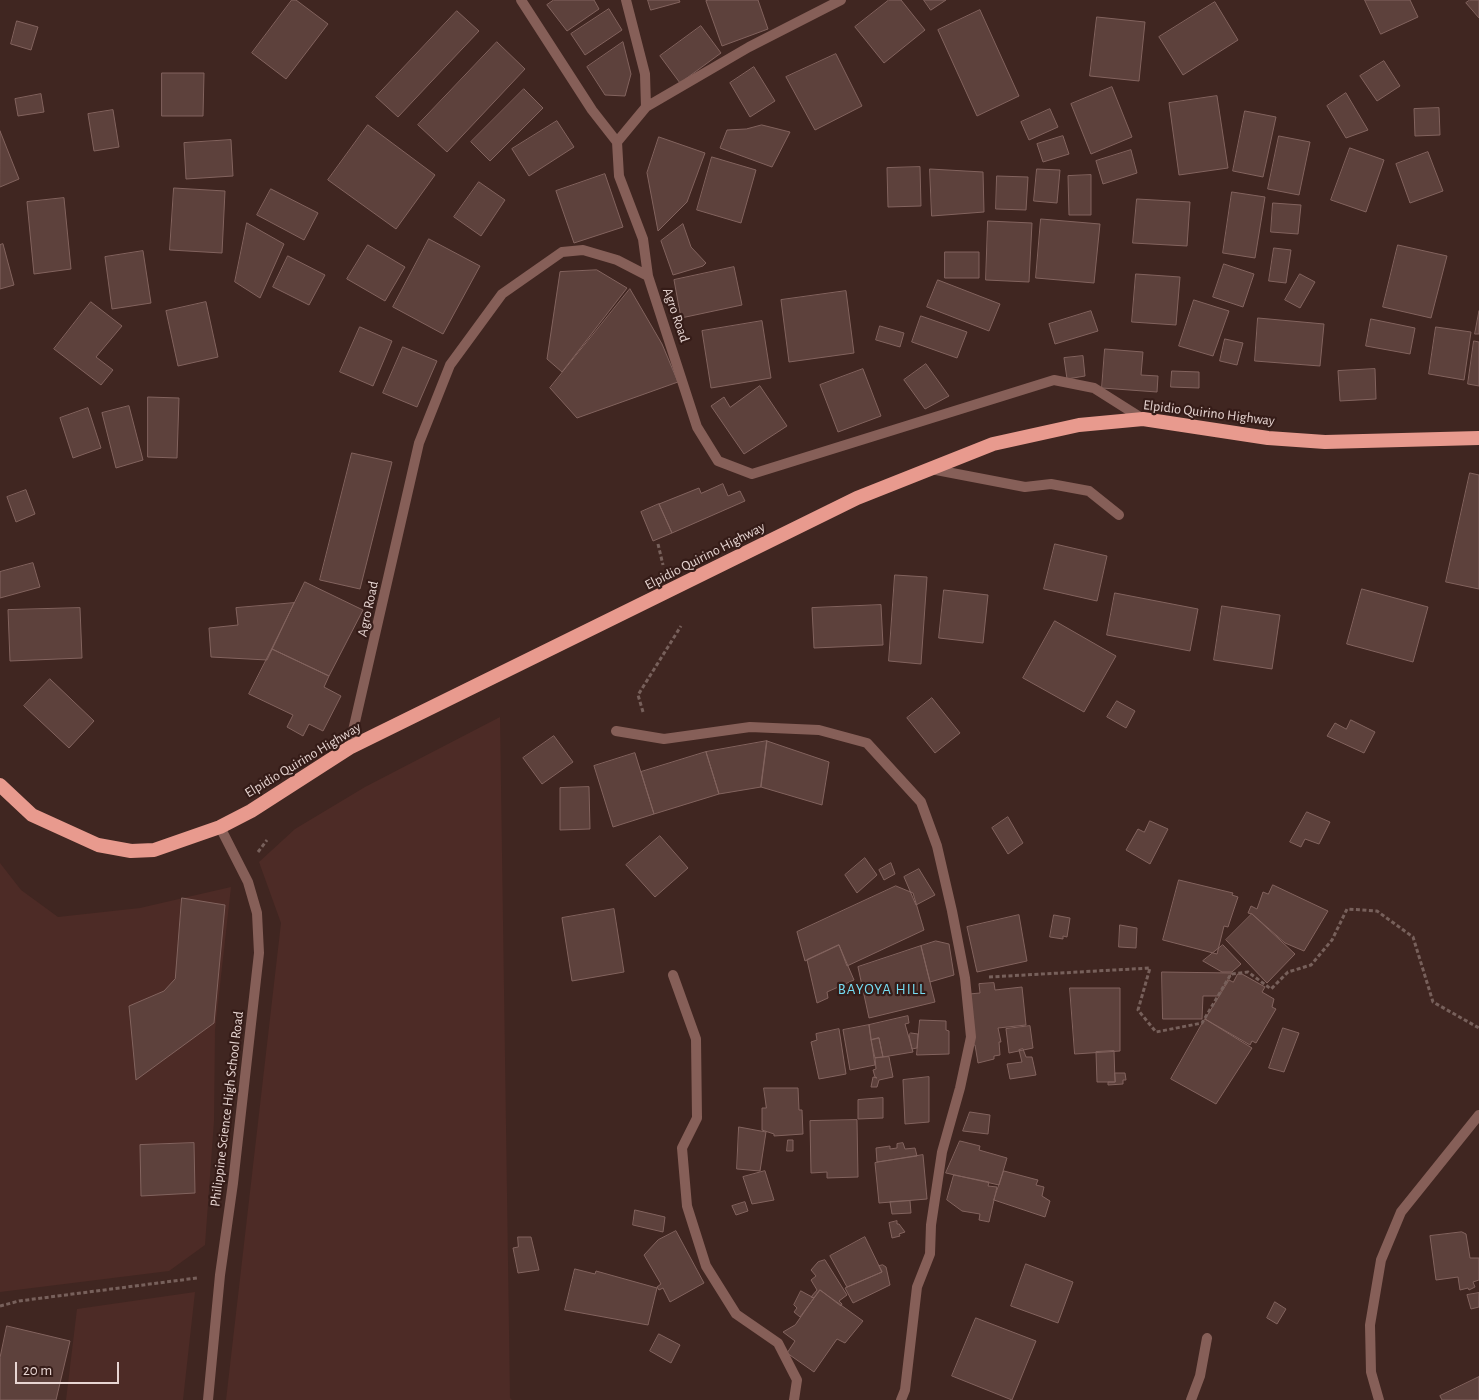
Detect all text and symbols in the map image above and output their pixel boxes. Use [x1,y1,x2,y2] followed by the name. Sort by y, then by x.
[659,286,693,344] street label: Agro Road
[1142,397,1276,429] street label: Elpidio Quirino Highway
[642,518,768,594] street label: Elpidio Quirino Highway
[354,580,382,638] street label: Agro Road
[242,719,364,801] street label: Elpidio Quirino Highway
[836,980,928,998] district label: BAYOYA HILL
[207,1010,247,1208] street label: Philippine Science High School Road
[18,1352,121,1384] scale bar
[23,1363,52,1378] text: 20 m

